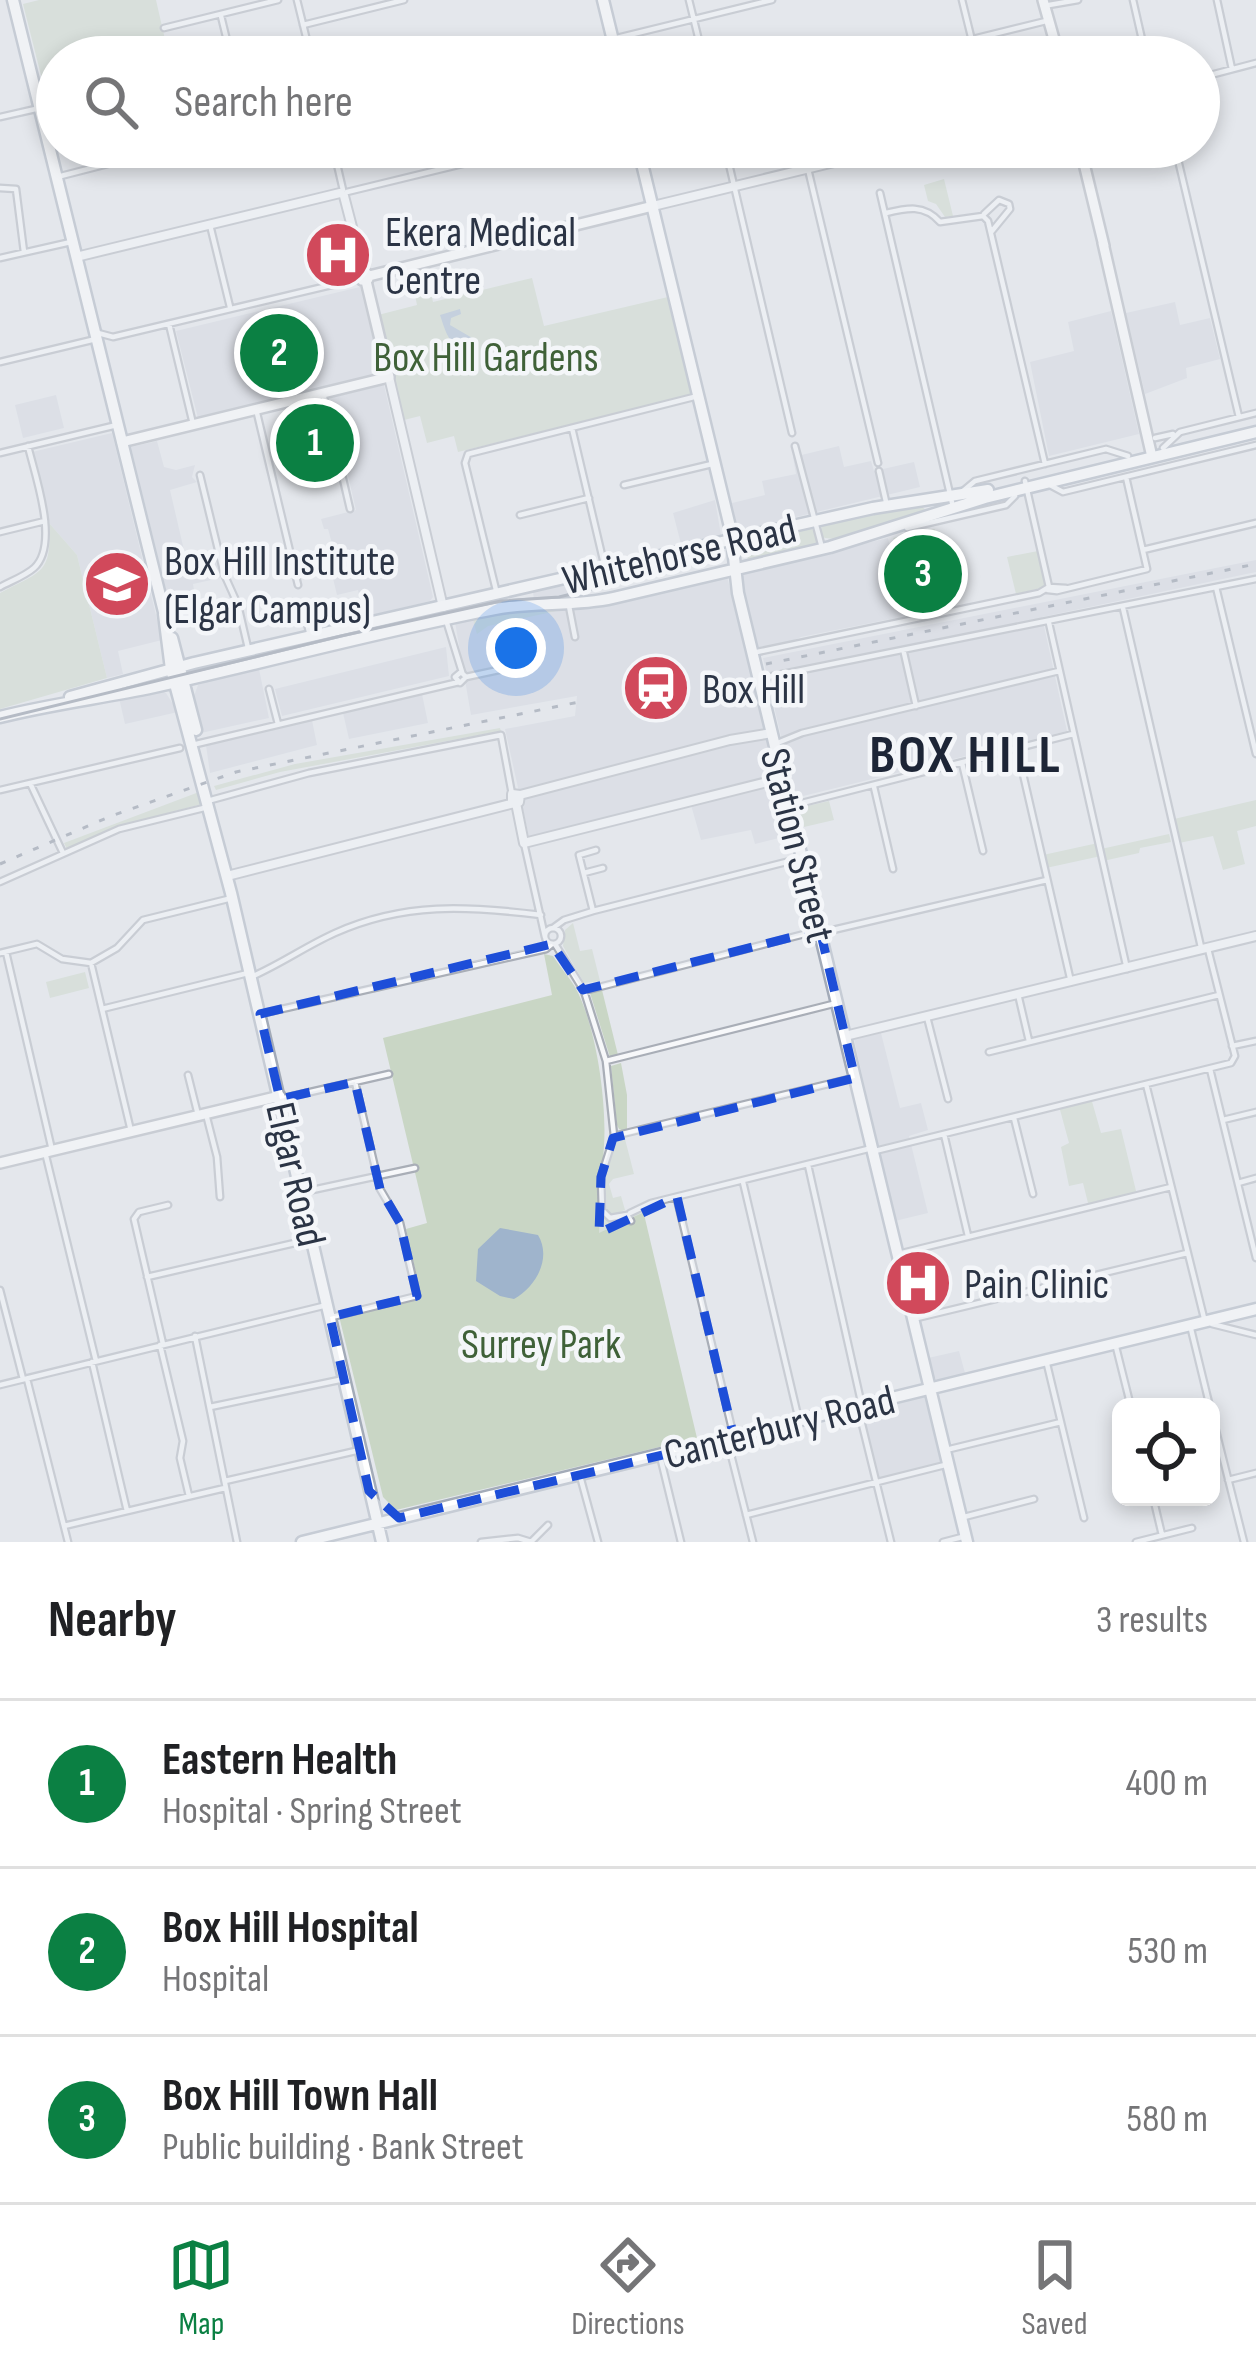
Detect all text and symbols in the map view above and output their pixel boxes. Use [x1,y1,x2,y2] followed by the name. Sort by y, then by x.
[36,36,1220,168] search box
[78,69,144,135] icon: search
[174,75,353,130] text: Search here
[385,208,576,307] place label: Ekera Medical Centre
[303,220,373,290] hospital icon: Ekera Medical Centre
[240,308,318,398] pin: 2
[373,333,599,384] park label: Box Hill Gardens
[276,398,354,488] pin: 1
[558,504,801,607] street label: Whitehorse Road
[884,529,962,619] pin: 3
[164,537,396,636] place label: Box Hill Institute (Elgar Campus)
[82,549,152,619] school or university icon: Box Hill Institute (Elgar Campus)
[486,618,546,678] your location
[621,653,691,723] station icon: Box Hill
[702,665,805,716] place label: Box Hill
[869,723,1063,788] district label: BOX HILL
[748,743,845,948] street label: Station Street
[253,1098,336,1252] street label: Elgar Road
[883,1248,953,1318] hospital icon: Pain Clinic
[964,1260,1109,1311] place label: Pain Clinic
[461,1320,621,1371] park label: Surrey Park
[659,1375,900,1482] street label: Canterbury Road
[1112,1398,1220,1506] map controls
[1112,1398,1220,1506] button: locate
[48,1590,177,1651] text: Nearby
[1096,1597,1208,1644] text: 3 results
[162,1733,397,1788] text: Eastern Health
[79,1760,95,1807] text: 1
[1126,1760,1208,1807] text: 400 m
[162,1788,462,1835] text: Hospital · Spring Street
[162,1901,419,1956] text: Box Hill Hospital
[78,1928,96,1975] text: 2
[1127,1928,1208,1975] text: 530 m
[162,1956,269,2003] text: Hospital
[162,2069,438,2124] text: Box Hill Town Hall
[78,2096,96,2143] text: 3
[1127,2096,1208,2143] text: 580 m
[162,2124,524,2171] text: Public building · Bank Street
[168,2232,234,2344] tab: Map
[571,2232,685,2344] tab: Directions
[1021,2232,1088,2344] tab: Saved

